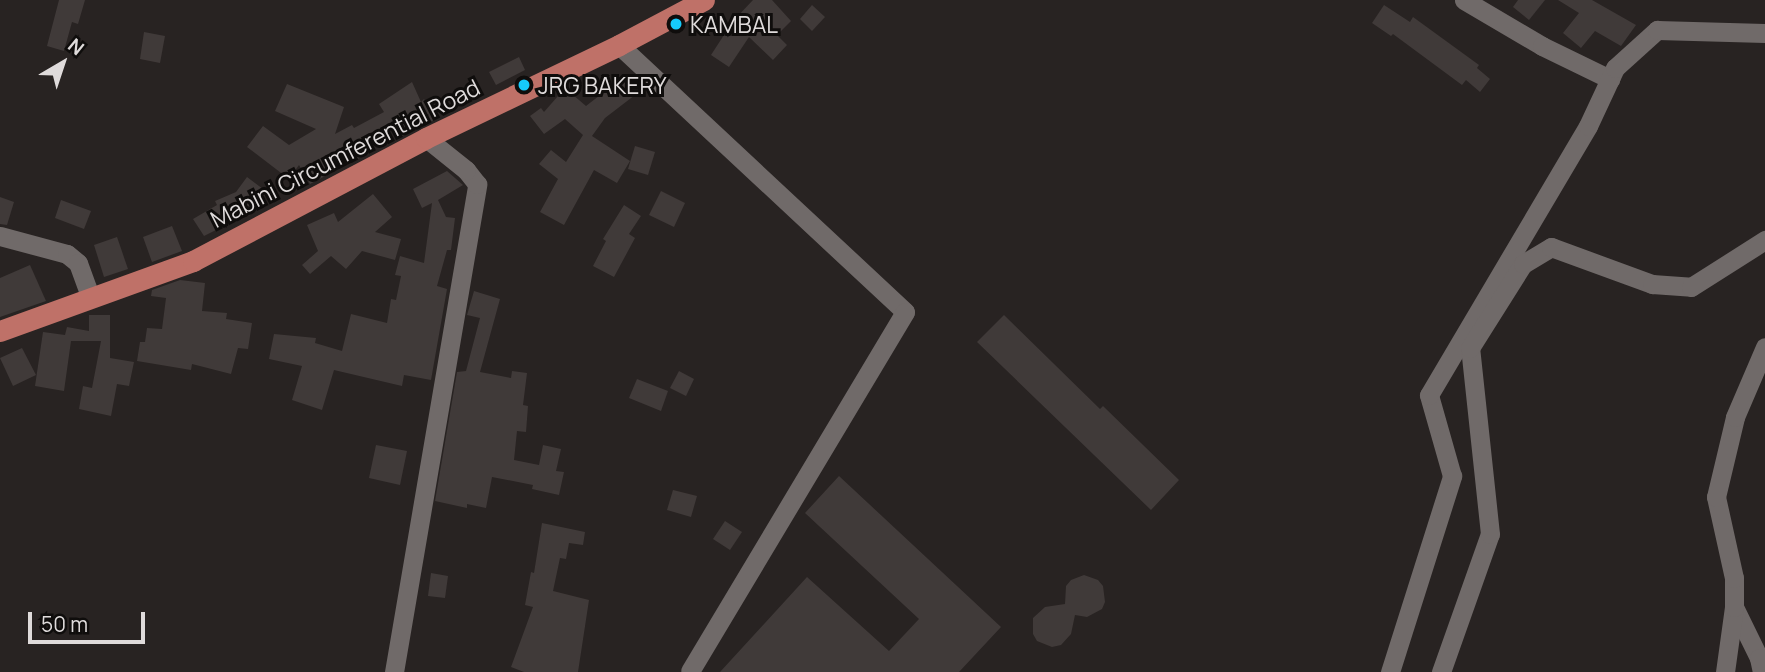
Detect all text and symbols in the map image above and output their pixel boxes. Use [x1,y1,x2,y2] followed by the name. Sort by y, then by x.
[690,10,778,38] place label: KAMBAL
[668,16,684,32] marker: KAMBAL
[28,28,98,98] north arrow
[63,32,90,61] text: N
[538,71,666,99] place label: JRG BAKERY
[206,73,484,233] street label: Mabini Circumferential Road
[516,77,532,93] marker: JRG BAKERY
[32,598,149,642] scale bar
[41,610,88,638] text: 50 m

